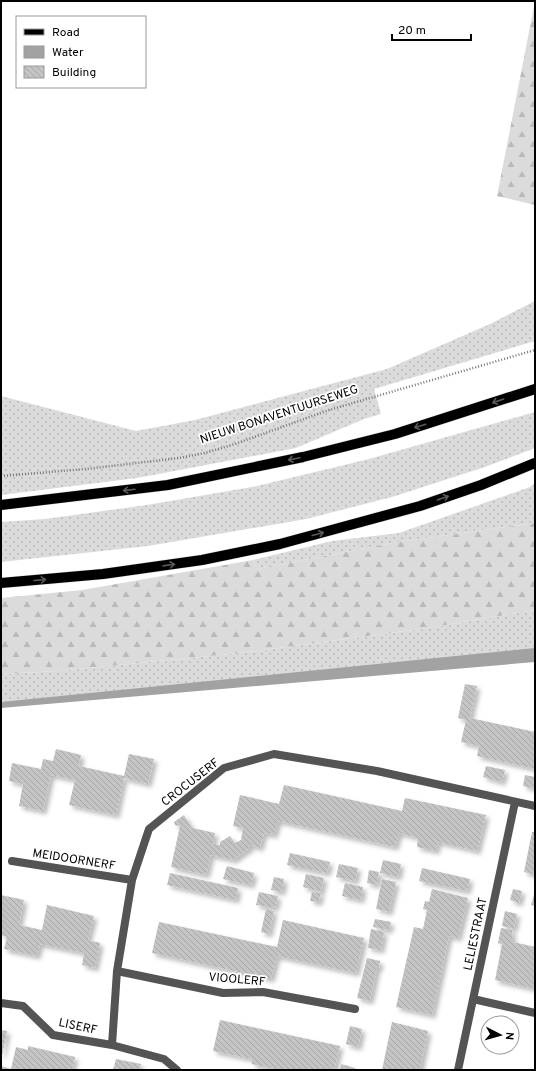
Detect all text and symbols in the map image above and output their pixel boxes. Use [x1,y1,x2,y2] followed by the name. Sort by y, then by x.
[16,16,146,88] legend
[392,16,471,42] scale bar
[398,23,426,39] text: 20 m
[52,25,80,41] text: Road
[52,45,84,61] text: Water
[52,65,96,81] text: Building
[198,382,361,448] street label: NIEUW BONAVENTUURSEWEG
[492,398,505,405] one-way arrow
[414,423,427,430] one-way arrow
[288,455,301,463] one-way arrow
[123,486,136,493] one-way arrow
[436,494,449,501] one-way arrow
[311,530,324,537] one-way arrow
[162,561,175,569] one-way arrow
[33,576,46,583] one-way arrow
[158,755,223,810] street label: CROCUSERF
[31,846,117,874] street label: MEIDOORNERF
[460,896,492,972] street label: LELIESTRAAT
[208,970,266,990] street label: VIOOLERF
[57,1015,99,1039] street label: LISERF
[480,1015,520,1055] north arrow
[502,1031,516,1041] text: N

